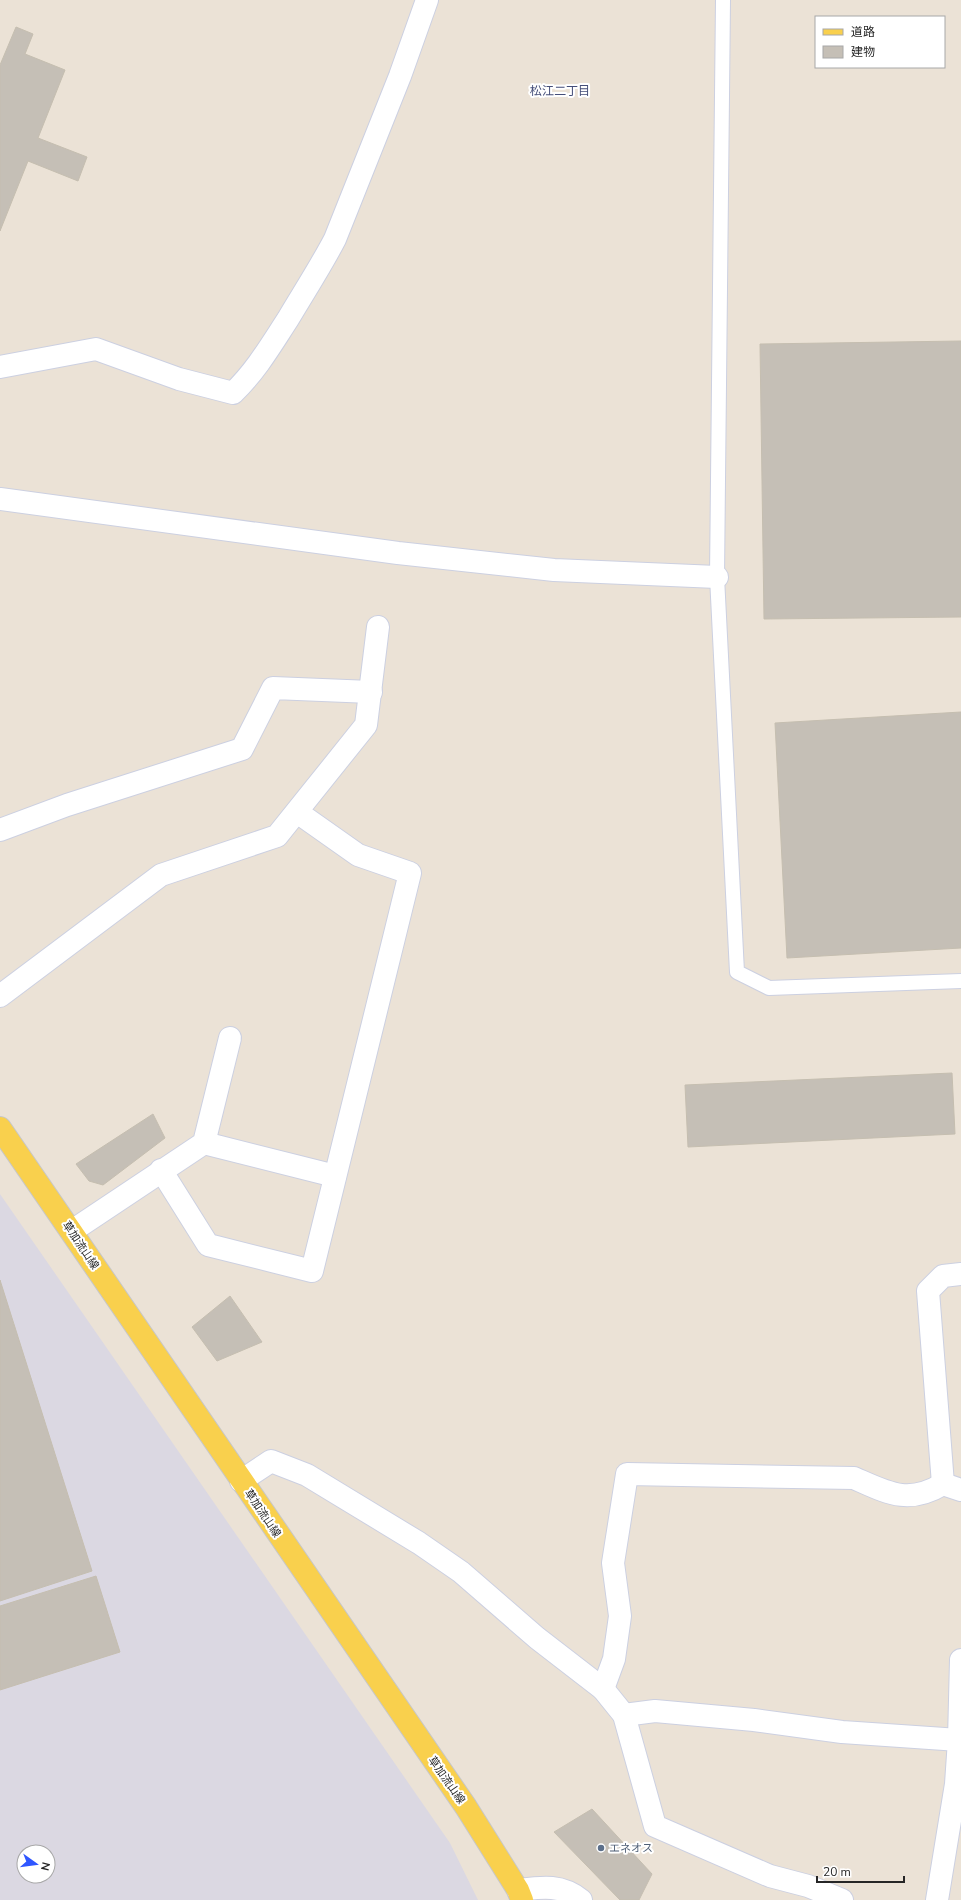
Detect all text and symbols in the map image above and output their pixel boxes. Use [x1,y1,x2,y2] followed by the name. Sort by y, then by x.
[815,16,945,68] legend
[851,24,875,40] text: 道路
[851,44,875,60] text: 建物
[530,83,590,99] district label: 松江二丁目
[59,1218,102,1272] street label: 草加流山線
[241,1486,284,1540] street label: 草加流山線
[425,1753,469,1807] street label: 草加流山線
[609,1841,653,1856] place label: エネオス
[596,1843,606,1853] marker: エネオス
[16,1844,56,1884] north arrow
[817,1858,904,1884] scale bar
[37,1860,53,1872] text: N
[823,1864,851,1880] text: 20 m

